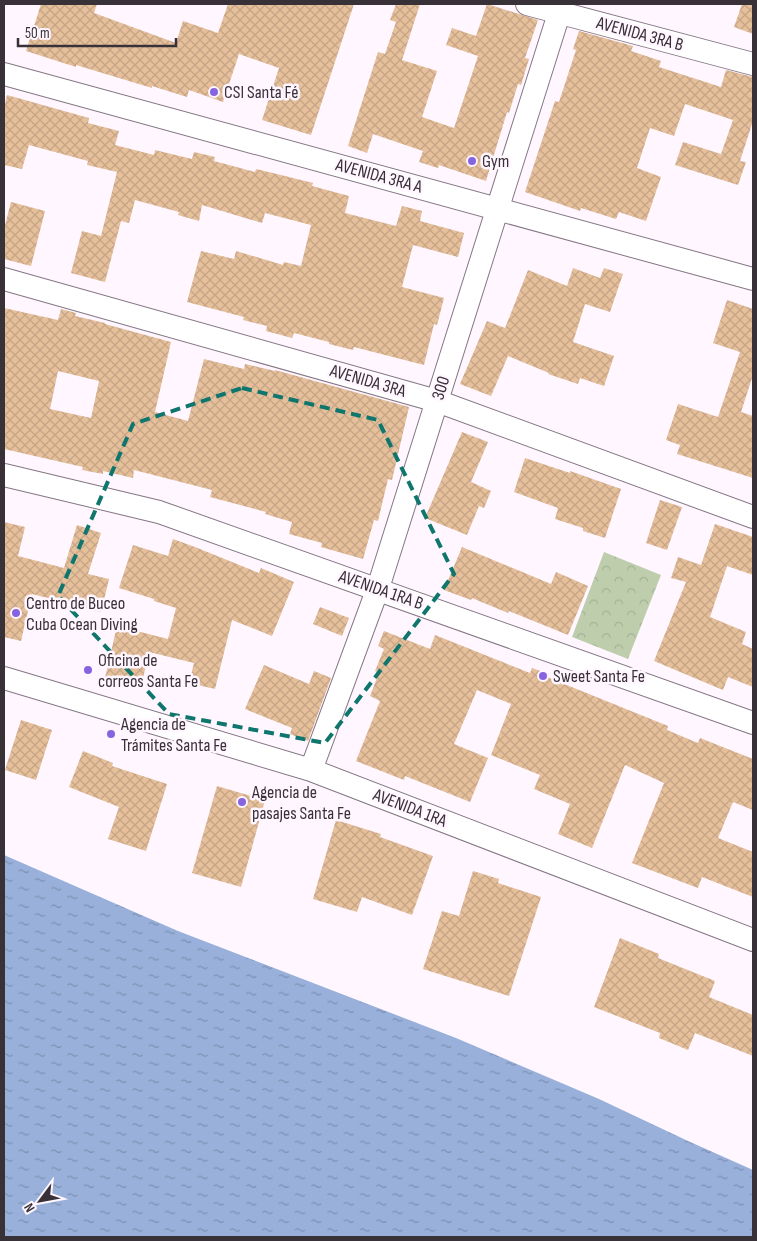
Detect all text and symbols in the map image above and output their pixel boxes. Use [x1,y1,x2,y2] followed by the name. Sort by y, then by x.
[593,12,686,56] street label: AVENIDA 3RA B
[18,15,175,47] scale bar
[25,24,50,43] text: 50 m
[224,82,298,103] place label: CSI Santa Fé
[208,86,220,98] marker: CSI Santa Fé
[482,151,509,172] place label: Gym
[332,154,425,198] street label: AVENIDA 3RA A
[466,155,478,167] marker: Gym
[327,360,409,402] street label: AVENIDA 3RA
[428,374,454,402] street label: 300
[335,565,426,614] street label: AVENIDA 1RA B
[26,593,138,635] place label: Centro de Buceo Cuba Ocean Diving
[10,607,22,619] marker: Centro de Buceo Cuba Ocean Diving
[98,650,198,692] place label: Oficina de correos Santa Fe
[82,664,94,676] marker: Oficina de correos Santa Fe
[553,666,645,687] place label: Sweet Santa Fe
[537,670,549,682] marker: Sweet Santa Fe
[120,714,227,756] place label: Agencia de Trámites Santa Fe
[105,728,117,740] marker: Agencia de Trámites Santa Fe
[251,782,351,824] place label: Agencia de pasajes Santa Fe
[369,784,450,832] street label: AVENIDA 1RA
[236,796,248,808] marker: Agencia de pasajes Santa Fe
[15,1176,65,1226] north arrow
[20,1200,39,1215] text: N

